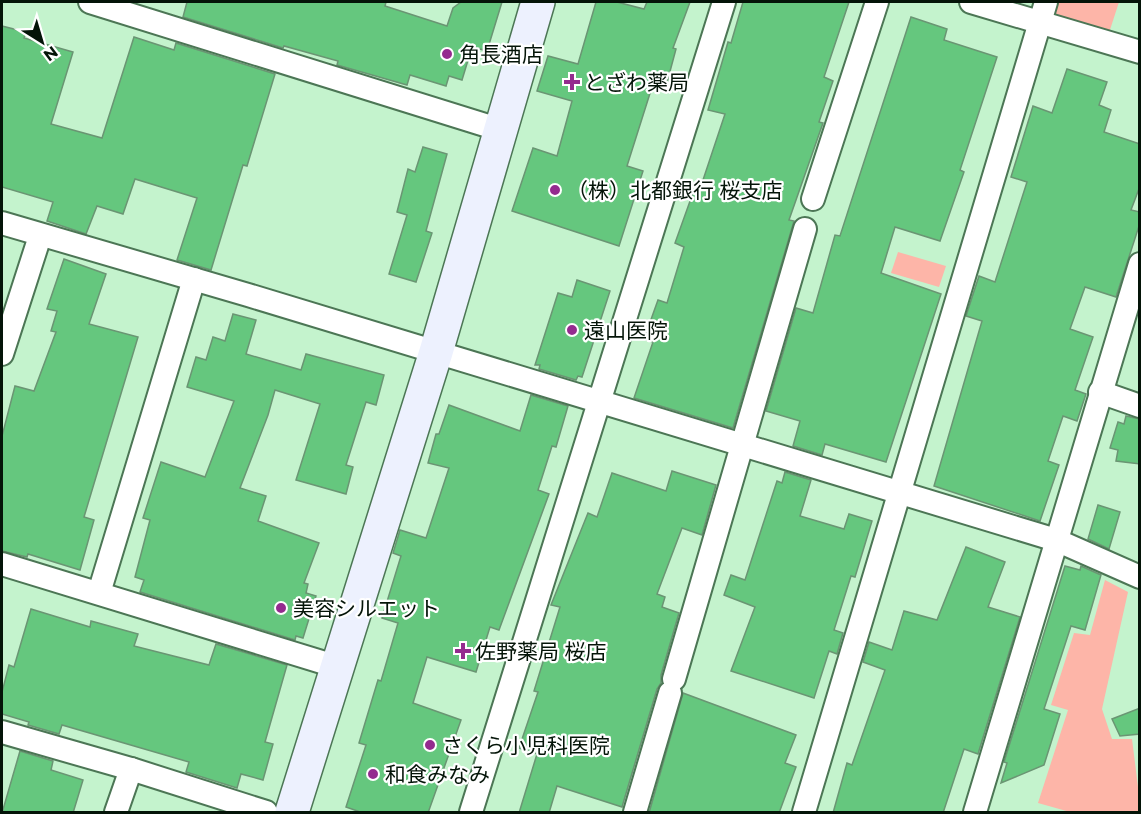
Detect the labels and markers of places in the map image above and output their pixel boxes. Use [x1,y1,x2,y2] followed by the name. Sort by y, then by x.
[459,42,543,67] place label: 角長酒店
[440,47,454,61] marker: 角長酒店
[584,70,689,95] place label: とざわ薬局
[565,75,579,89] marker: とざわ薬局
[567,178,783,203] place label: （株）北都銀行 桜支店
[548,183,562,197] marker: （株）北都銀行 桜支店
[584,318,668,343] place label: 遠山医院
[565,323,579,337] marker: 遠山医院
[293,596,440,621] place label: 美容シルエット
[274,601,288,615] marker: 美容シルエット
[475,639,607,664] place label: 佐野薬局 桜店
[456,644,470,658] marker: 佐野薬局 桜店
[442,733,610,758] place label: さくら小児科医院
[423,738,437,752] marker: さくら小児科医院
[385,762,490,787] place label: 和食みなみ
[366,767,380,781] marker: 和食みなみ

